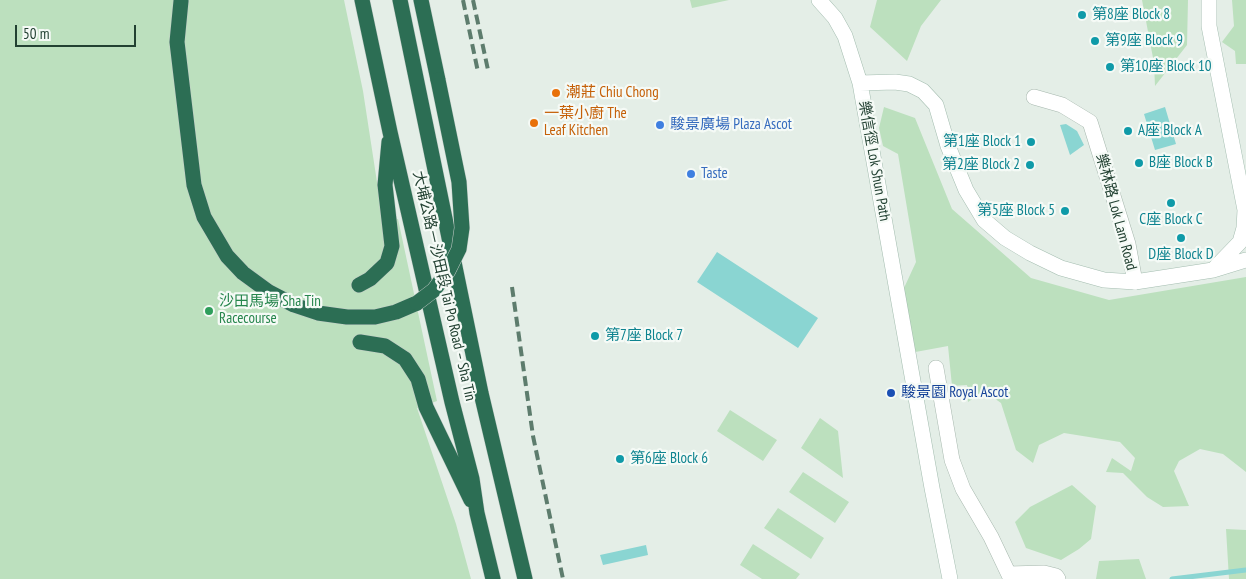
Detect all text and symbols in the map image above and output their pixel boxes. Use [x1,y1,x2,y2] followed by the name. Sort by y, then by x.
[1092,6,1170,24] place label: 第8座 Block 8
[1076,9,1088,21] marker: 第8座 Block 8
[18,15,139,47] scale bar
[23,24,49,43] text: 50 m
[1105,32,1183,50] place label: 第9座 Block 9
[1089,35,1101,47] marker: 第9座 Block 9
[1120,58,1212,76] place label: 第10座 Block 10
[1104,61,1116,73] marker: 第10座 Block 10
[566,84,659,102] place label: 潮莊 Chiu Chong
[550,87,562,99] marker: 潮莊 Chiu Chong
[855,100,893,222] street label: 樂信徑 Lok Shun Path
[544,105,627,140] place label: 一葉小廚 The Leaf Kitchen
[670,116,792,134] place label: 駿景廣場 Plaza Ascot
[528,117,540,129] marker: 一葉小廚 The Leaf Kitchen
[654,119,666,131] marker: 駿景廣場 Plaza Ascot
[1138,122,1202,140] place label: A座 Block A
[1122,125,1134,137] marker: A座 Block A
[943,133,1021,151] place label: 第1座 Block 1
[1025,136,1037,148] marker: 第1座 Block 1
[1092,152,1140,272] street label: 樂林路 Lok Lam Road
[1149,154,1213,172] place label: B座 Block B
[942,156,1020,174] place label: 第2座 Block 2
[1133,157,1145,169] marker: B座 Block B
[1024,159,1036,171] marker: 第2座 Block 2
[701,165,728,183] place label: Taste
[685,168,697,180] marker: Taste
[409,169,479,403] street label: 大埔公路－沙田段 Tai Po Road – Sha Tin
[1165,197,1177,209] marker: C座 Block C
[977,202,1055,220] place label: 第5座 Block 5
[1059,205,1071,217] marker: 第5座 Block 5
[1139,211,1203,229] place label: C座 Block C
[1175,232,1187,244] marker: D座 Block D
[1148,246,1214,264] place label: D座 Block D
[219,293,321,328] place label: 沙田馬場 Sha Tin Racecourse
[203,305,215,317] marker: 沙田馬場 Sha Tin Racecourse
[605,327,683,345] place label: 第7座 Block 7
[589,330,601,342] marker: 第7座 Block 7
[901,384,1008,402] place label: 駿景園 Royal Ascot
[885,387,897,399] marker: 駿景園 Royal Ascot
[630,450,708,468] place label: 第6座 Block 6
[614,453,626,465] marker: 第6座 Block 6

